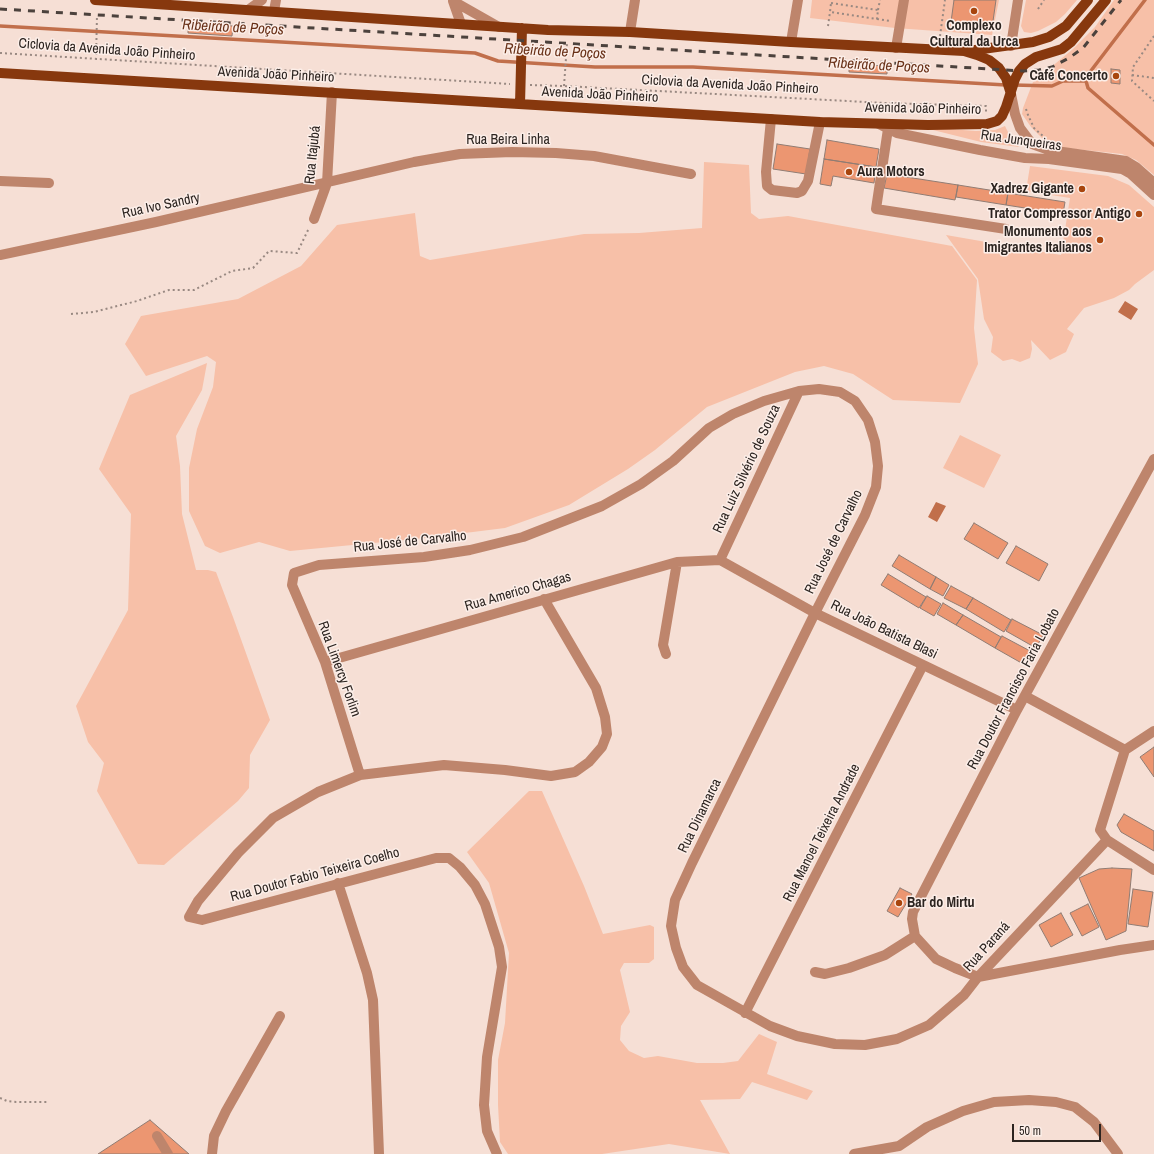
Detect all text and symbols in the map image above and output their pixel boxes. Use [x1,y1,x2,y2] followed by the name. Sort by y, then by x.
[969,6,979,16] marker: Complexo Cultural da Urca
[182,16,284,40] water label: Ribeirão de Poços
[930,18,1018,50] place label: Complexo Cultural da Urca
[18,35,196,65] street label: Ciclovia da Avenida João Pinheiro
[504,40,606,64] water label: Ribeirão de Poços
[828,54,930,78] water label: Ribeirão de Poços
[217,64,335,86] street label: Avenida João Pinheiro
[1030,68,1108,84] place label: Café Concerto
[1111,71,1121,81] marker: Café Concerto
[641,72,819,98] street label: Ciclovia da Avenida João Pinheiro
[541,84,659,106] street label: Avenida João Pinheiro
[865,100,981,118] street label: Avenida João Pinheiro
[302,125,324,185] street label: Rua Itajubá
[980,127,1062,155] street label: Rua Junqueiras
[466,132,550,148] street label: Rua Beira Linha
[857,164,925,180] place label: Aura Motors
[844,167,854,177] marker: Aura Motors
[990,181,1074,197] place label: Xadrez Gigante
[1077,184,1087,194] marker: Xadrez Gigante
[121,190,201,222] street label: Rua Ivo Sandry
[988,206,1131,222] place label: Trator Compressor Antigo
[1134,209,1144,219] marker: Trator Compressor Antigo
[984,224,1092,256] place label: Monumento aos Imigrantes Italianos
[1095,235,1105,245] marker: Monumento aos Imigrantes Italianos
[710,402,784,536] street label: Rua Luiz Silvério de Souza
[802,487,866,597] street label: Rua José de Carvalho
[353,528,467,556] street label: Rua José de Carvalho
[463,569,573,615] street label: Rua Americo Chagas
[828,597,940,663] street label: Rua João Batista Blasi
[964,606,1064,772] street label: Rua Doutor Francisco Faria Lobato
[314,619,364,719] street label: Rua Limercy Forlim
[780,761,864,905] street label: Rua Manoel Teixeira Andrade
[675,776,725,856] street label: Rua Dinamarca
[229,844,401,906] street label: Rua Doutor Fabio Teixeira Coelho
[907,895,975,911] place label: Bar do Mirtu
[894,898,904,908] marker: Bar do Mirtu
[960,919,1014,975] street label: Rua Paraná
[1014,1116,1103,1142] scale bar
[1019,1123,1041,1139] text: 50 m

